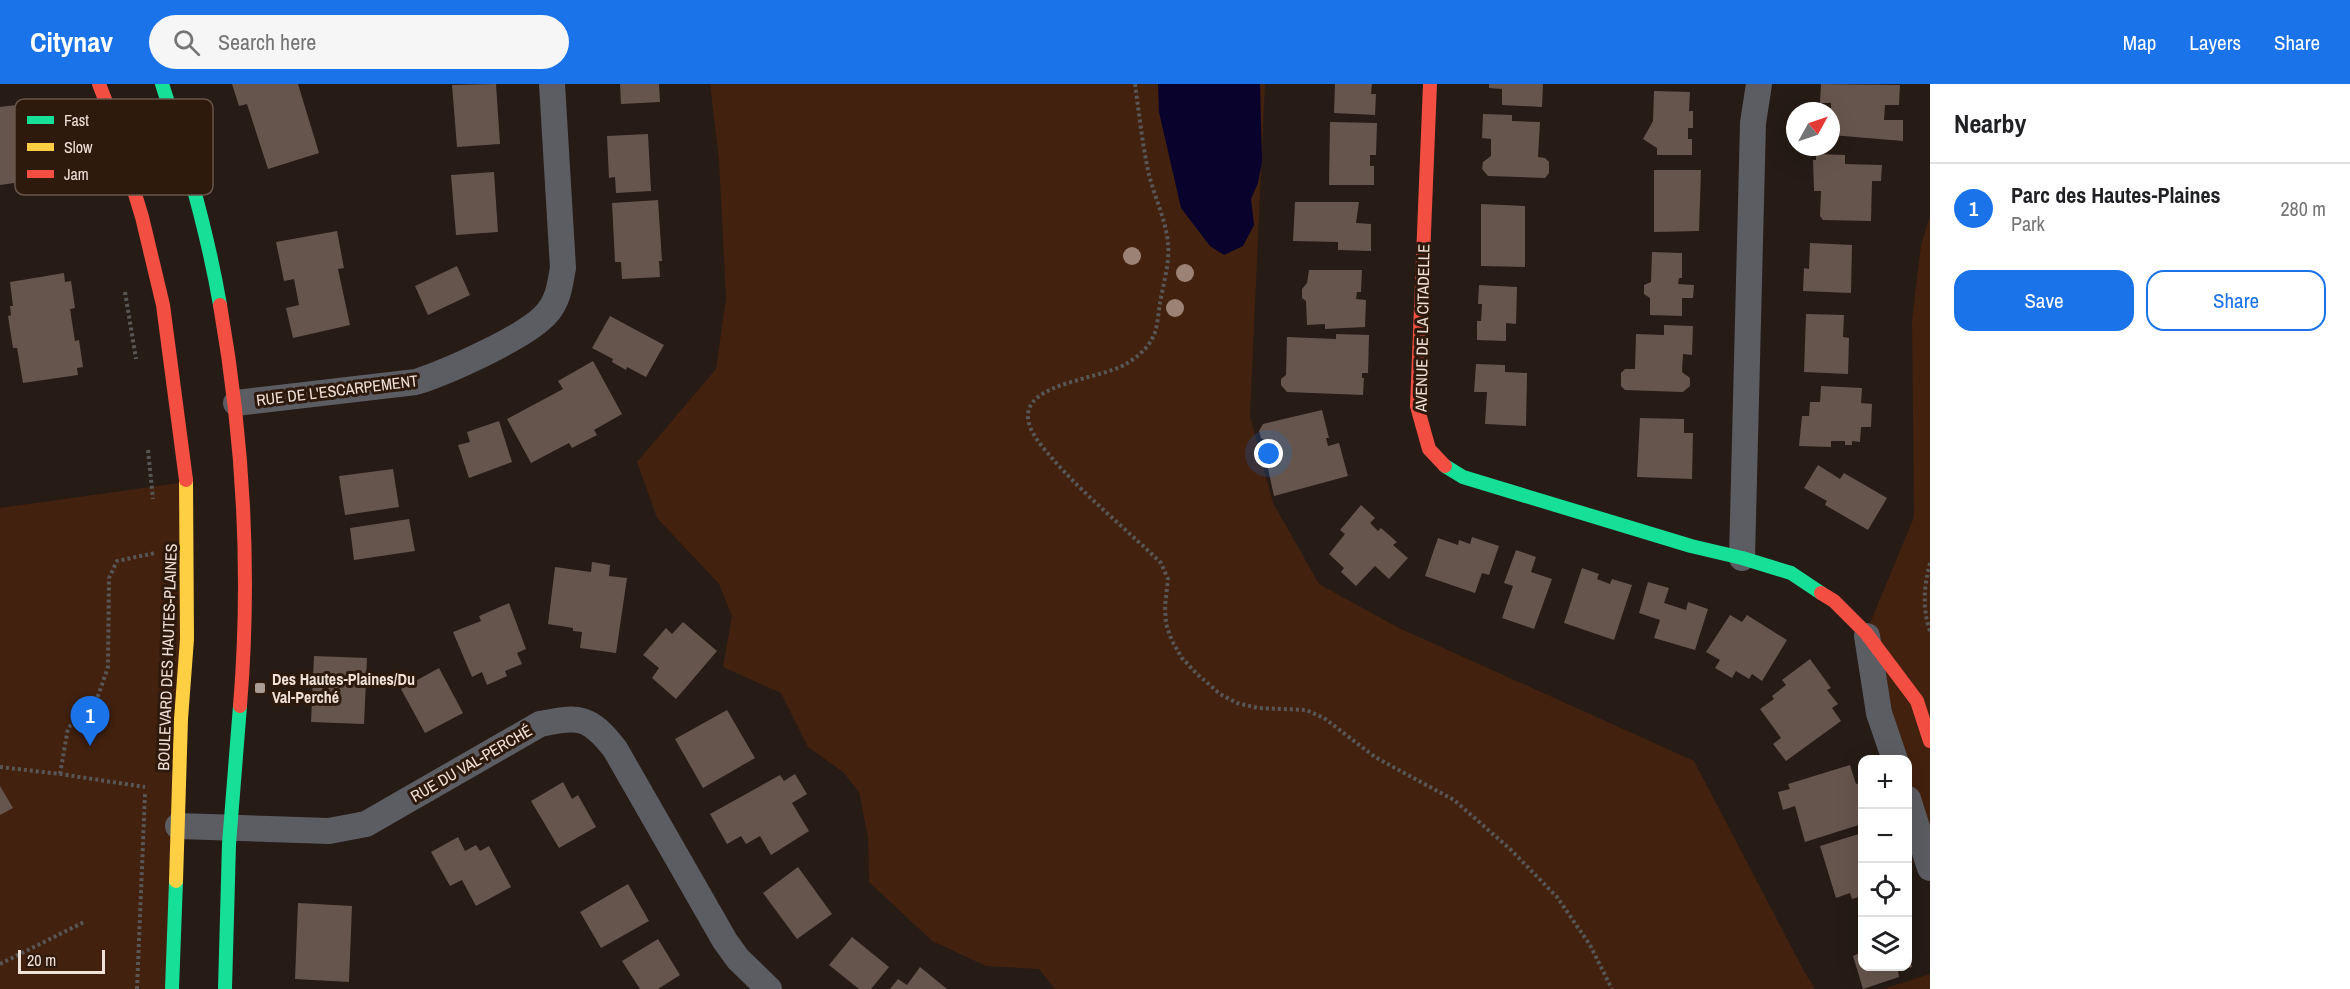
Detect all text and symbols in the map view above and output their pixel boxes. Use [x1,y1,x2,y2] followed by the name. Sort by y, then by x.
[149,15,569,69] search box
[30,23,113,61] text: Citynav
[170,26,203,59] icon: search
[218,27,316,57] text: Search here
[2123,28,2156,57] text: Map
[2189,28,2241,57] text: Layers
[2274,28,2320,57] text: Share
[15,99,213,195] legend
[1786,102,1840,156] north arrow
[1954,106,2026,141] text: Nearby
[64,109,89,131] text: Fast
[64,136,93,158] text: Slow
[64,163,89,185] text: Jam
[2011,180,2221,210] text: Parc des Hautes-Plaines
[1969,195,1978,222] text: 1
[2280,195,2326,222] text: 280 m
[2011,210,2045,237] text: Park
[1410,244,1434,413] street label: AVENUE DE LA CITADELLE
[1954,270,2134,331] button: Save
[2146,270,2326,331] button: Share
[255,369,419,411] street label: RUE DE L'ESCARPEMENT
[1254,439,1283,468] your location
[152,543,182,771] street label: BOULEVARD DES HAUTES-PLAINES
[272,668,415,708] place label: Des Hautes-Plaines/Du Val-Perché
[253,681,267,695] marker: Des Hautes-Plaines/Du Val-Perché
[70,696,110,746] pin: 1
[406,719,536,807] street label: RUE DU VAL-PERCHÉ
[1858,755,1912,971] map controls
[1858,755,1912,809] button: +
[1858,809,1912,863] button: −
[1858,863,1912,917] button: locate
[1858,917,1912,971] button: layers
[18,947,105,974] scale bar
[27,949,56,971] text: 20 m

